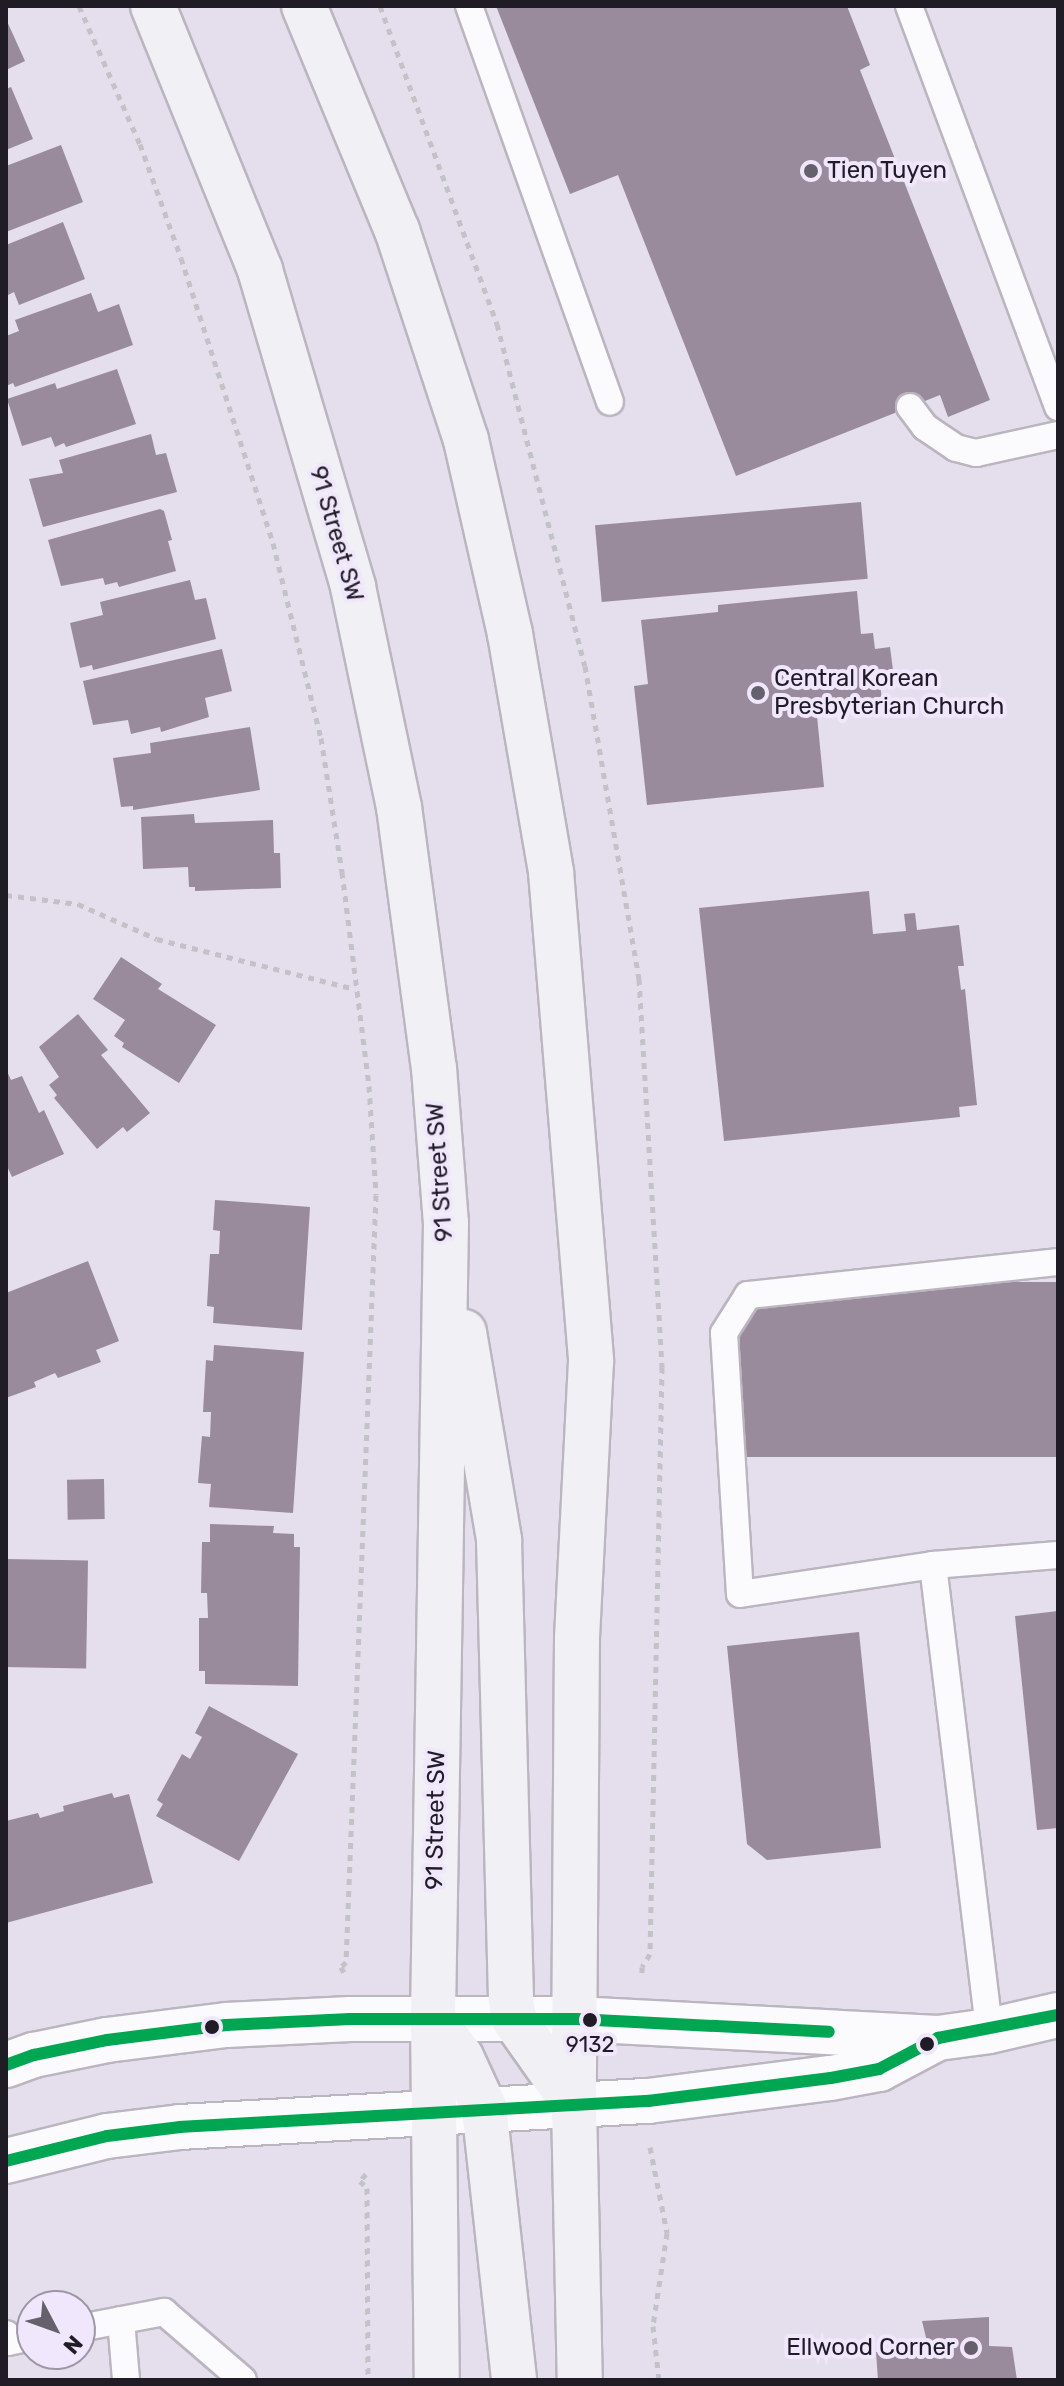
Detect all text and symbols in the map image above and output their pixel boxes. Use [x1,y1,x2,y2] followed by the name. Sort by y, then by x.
[827,157,948,185] place label: Tien Tuyen
[802,162,820,180] marker: Tien Tuyen
[303,463,369,605] street label: 91 Street SW
[774,665,1004,721] place label: Central Korean Presbyterian Church
[749,684,767,702] marker: Central Korean Presbyterian Church
[421,1101,459,1243] street label: 91 Street SW
[420,1750,452,1890] street label: 91 Street SW
[582,2012,598,2028] marker: 9132
[204,2019,220,2035] unlabelled marker
[566,2032,614,2058] place label: 9132
[919,2036,935,2052] unlabelled marker
[16,2290,96,2370] north arrow
[58,2330,88,2360] text: N
[786,2334,955,2362] place label: Ellwood Corner
[962,2339,980,2357] marker: Ellwood Corner

